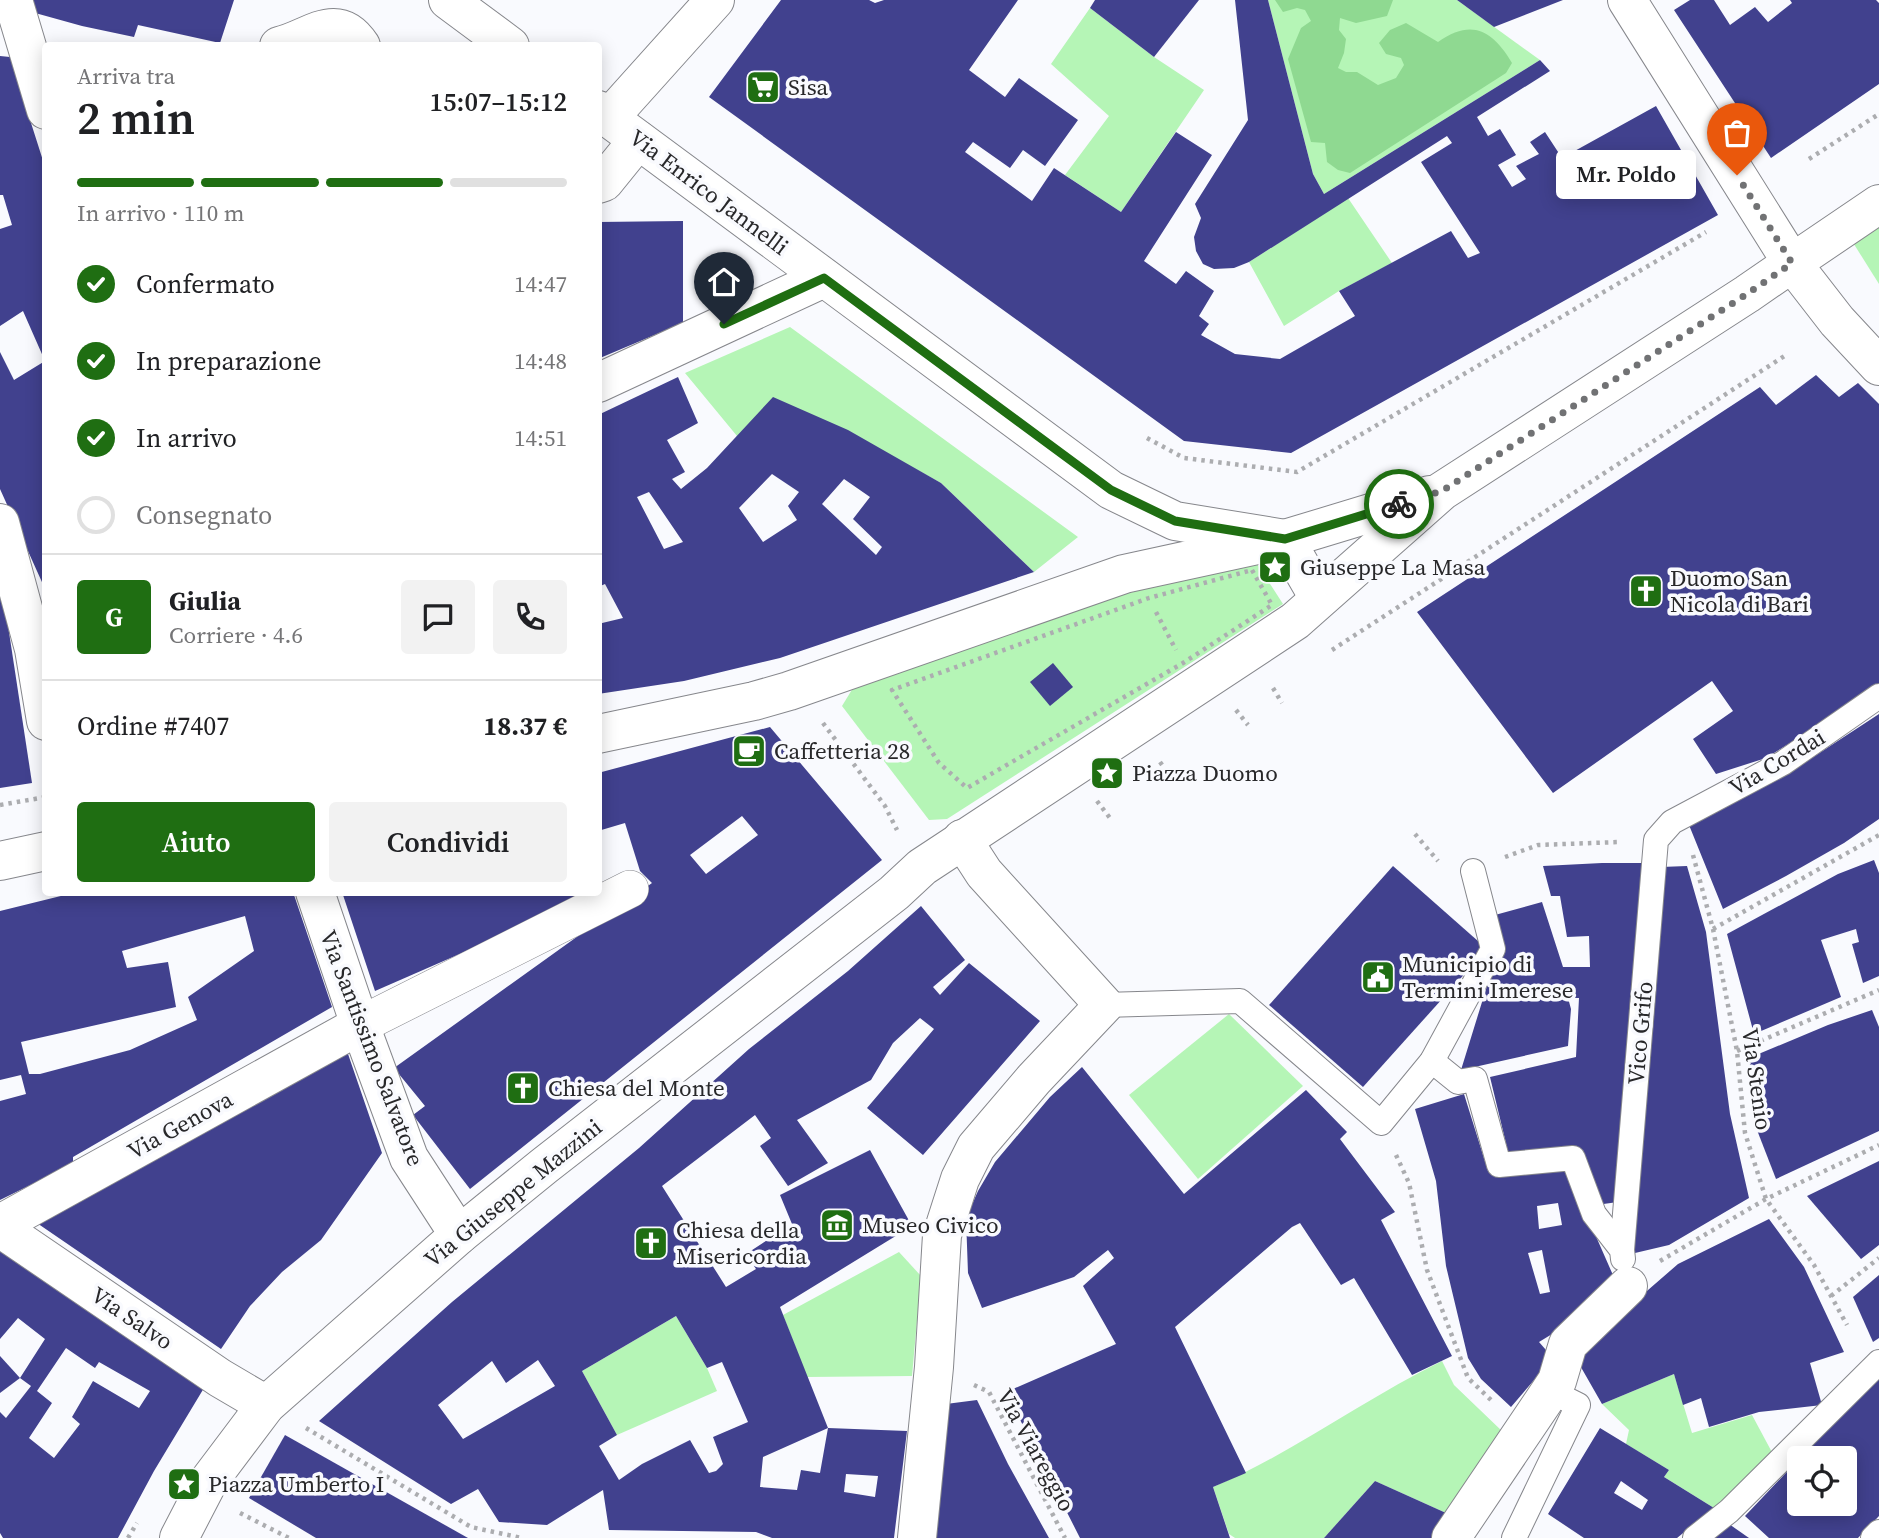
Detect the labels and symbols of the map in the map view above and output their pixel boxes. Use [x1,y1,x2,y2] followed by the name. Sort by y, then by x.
[744,68,782,106] supermarket icon: Sisa
[788,71,829,103] place label: Sisa
[1707,103,1767,175] pin
[623,121,795,263] street label: Via Enrico Jannelli
[1555,150,1695,200] callout: Mr. Poldo
[694,252,754,324] pin
[1364,469,1434,539] courier
[1256,548,1294,586] place icon: Giuseppe La Masa
[1300,551,1486,583] place label: Giuseppe La Masa
[1670,562,1809,620] place label: Duomo San Nicola di Bari
[1627,572,1665,610] church icon: Duomo San Nicola di Bari
[1723,721,1831,803] street label: Via Cordai
[730,732,768,770] cafe icon: Caffetteria 28
[774,735,910,767] place label: Caffetteria 28
[1088,754,1126,792] place icon: Piazza Duomo
[1132,757,1278,789] place label: Piazza Duomo
[312,925,432,1171] street label: Via Santissimo Salvatore
[1402,948,1573,1006] place label: Municipio di Termini Imerese
[1359,958,1397,996] public building icon: Municipio di Termini Imerese
[1620,980,1660,1086] street label: Vico Grifo
[1734,1026,1780,1132] street label: Via Stenio
[504,1069,542,1107] church icon: Chiesa del Monte
[548,1072,725,1104] place label: Chiesa del Monte
[122,1083,239,1167] street label: Via Genova
[417,1111,609,1275] street label: Via Giuseppe Mazzini
[818,1206,856,1244] museum icon: Museo Civico
[862,1209,999,1241] place label: Museo Civico
[676,1214,807,1272] place label: Chiesa della Misericordia
[632,1224,670,1262] church icon: Chiesa della Misericordia
[85,1279,179,1357] street label: Via Salvo
[989,1383,1083,1517] street label: Via Viareggio
[165,1465,203,1503] place icon: Piazza Umberto I
[208,1468,384,1500] place label: Piazza Umberto I

